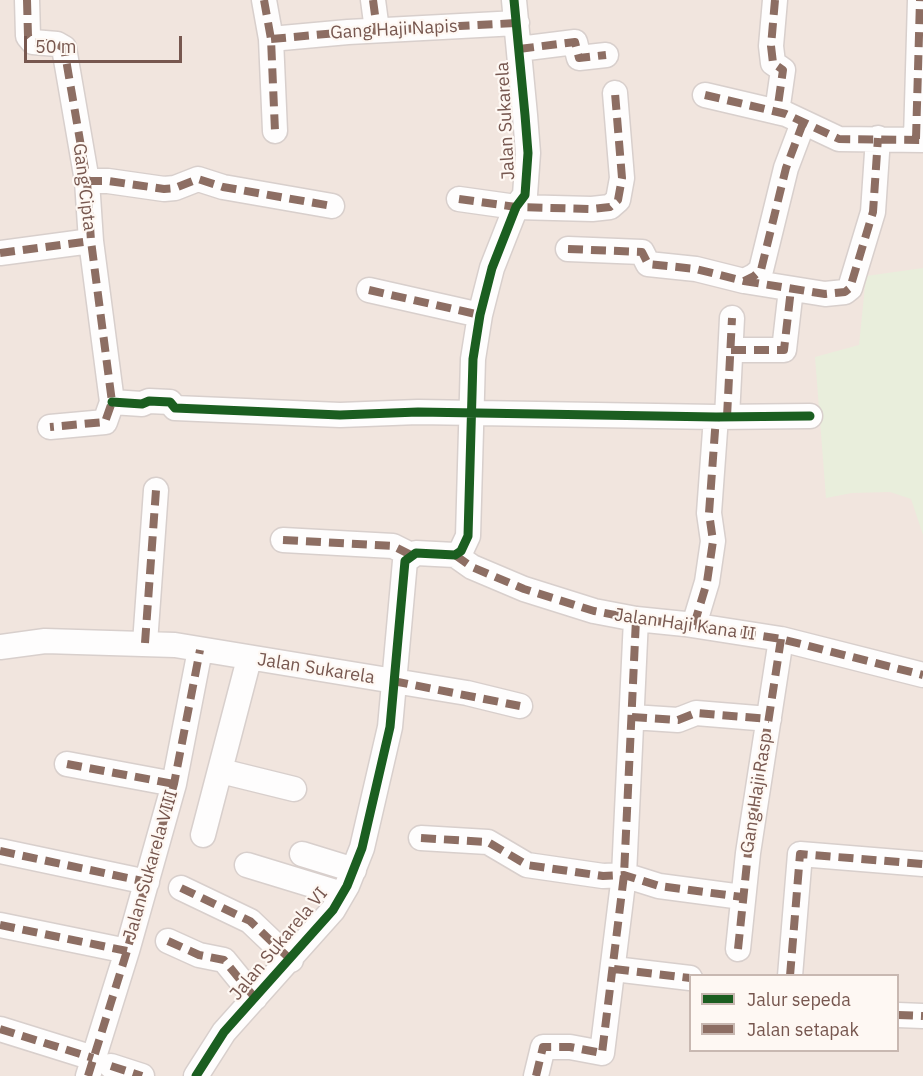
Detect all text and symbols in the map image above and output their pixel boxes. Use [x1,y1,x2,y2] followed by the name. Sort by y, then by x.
[330,16,458,44] street label: Gang Haji Napis
[27,24,184,62] scale bar
[35,35,77,58] text: 50 m
[492,61,520,181] street label: Jalan Sukarela
[68,142,100,232] street label: Gang Cipta
[613,604,757,646] street label: Jalan Haji Kana II
[256,649,376,689] street label: Jalan Sukarela
[737,731,777,855] street label: Gang Haji Rasp
[119,787,183,943] street label: Jalan Sukarela VIII
[225,883,333,1005] street label: Jalan Sukarela VI
[689,974,899,1052] legend
[747,988,851,1011] text: Jalur sepeda
[747,1018,859,1041] text: Jalan setapak

